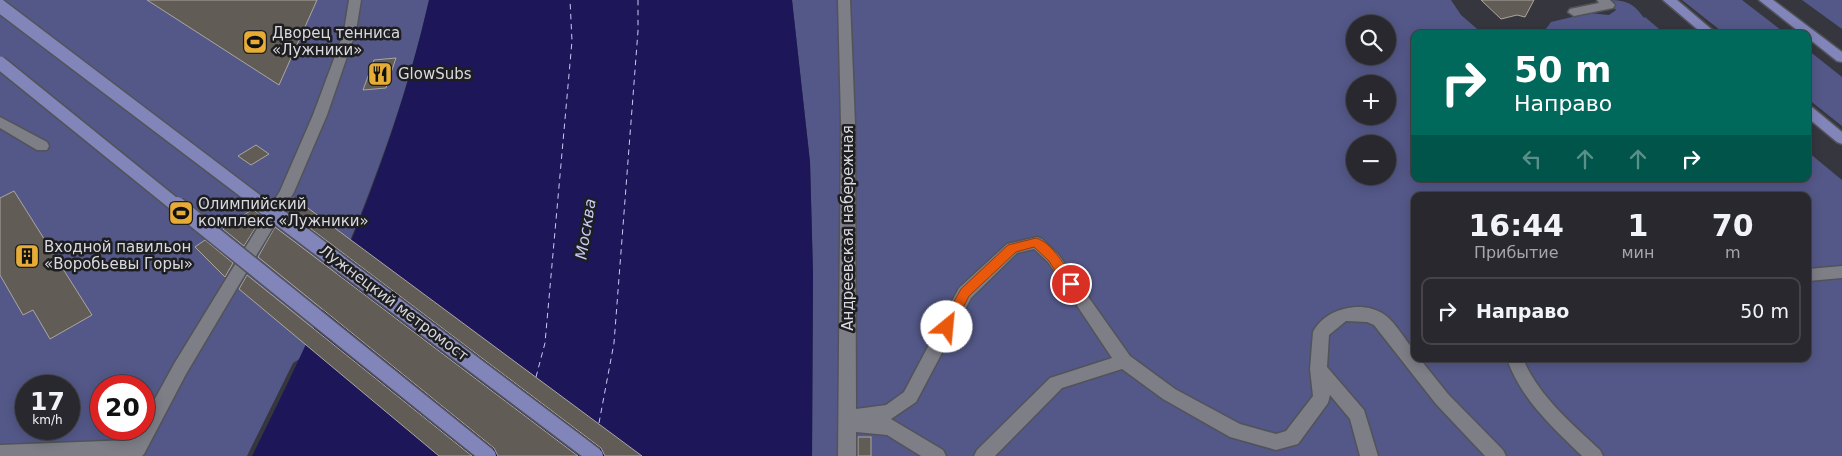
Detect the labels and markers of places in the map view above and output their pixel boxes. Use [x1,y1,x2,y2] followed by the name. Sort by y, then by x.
[272,24,400,59] place label: Дворец тенниса «Лужники»
[242,29,268,55] sports icon: Дворец тенниса «Лужники»
[367,61,393,87] restaurant icon: GlowSubs
[398,65,472,83] place label: GlowSubs
[198,195,369,230] place label: Олимпийский комплекс «Лужники»
[168,200,194,226] sports icon: Олимпийский комплекс «Лужники»
[44,238,193,273] place label: Входной павильон «Воробьевы Горы»
[14,243,40,269] building icon: Входной павильон «Воробьевы Горы»
[1050,263,1092,305] pin

